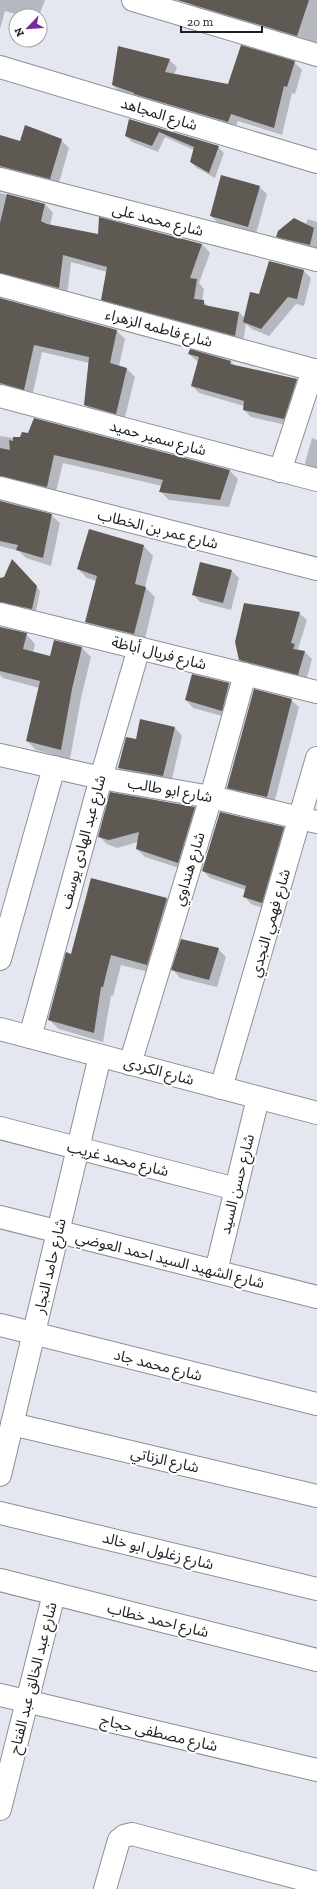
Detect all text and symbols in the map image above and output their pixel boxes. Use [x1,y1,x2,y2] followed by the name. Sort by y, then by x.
[8,8,48,48] north arrow
[181,8,262,34] scale bar
[187,15,214,29] text: 20 m
[11,25,27,39] text: N
[118,94,200,137] street label: شارع المجاهد
[110,200,206,243] street label: شارع محمد على
[103,305,215,354] street label: شارع فاطمه الزهراء
[107,416,208,462] street label: شارع سمير حميد
[95,505,220,556] street label: شارع عمر بن الخطاب
[109,633,208,676] street label: شارع فريال أباظة
[56,773,112,912] street label: شارع عبد الهادى يوسف
[126,774,214,809] street label: شارع ابو طالب
[169,830,212,909] street label: شارع هنداوي
[246,867,297,980] street label: شارع فهمي النجدي
[121,1053,196,1092] street label: شارع الكردى
[216,1132,261,1237] street label: شارع حسن السيد
[65,1138,171,1183] street label: شارع محمد غريب
[30,1216,73,1317] street label: شارع حامد النجار
[73,1228,267,1295] street label: شارع الشهيد السيد احمد العوضي
[111,1345,204,1388] street label: شارع محمد جاد
[128,1443,201,1480] street label: شارع الزناتي
[100,1528,216,1576] street label: شارع زغلول ابو خالد
[105,1599,211,1644] street label: شارع احمد خطاب
[5,1600,64,1757] street label: شارع عبد الخالق عبد الفتاح
[98,1711,220,1758] street label: شارع مصطفى حجاج

